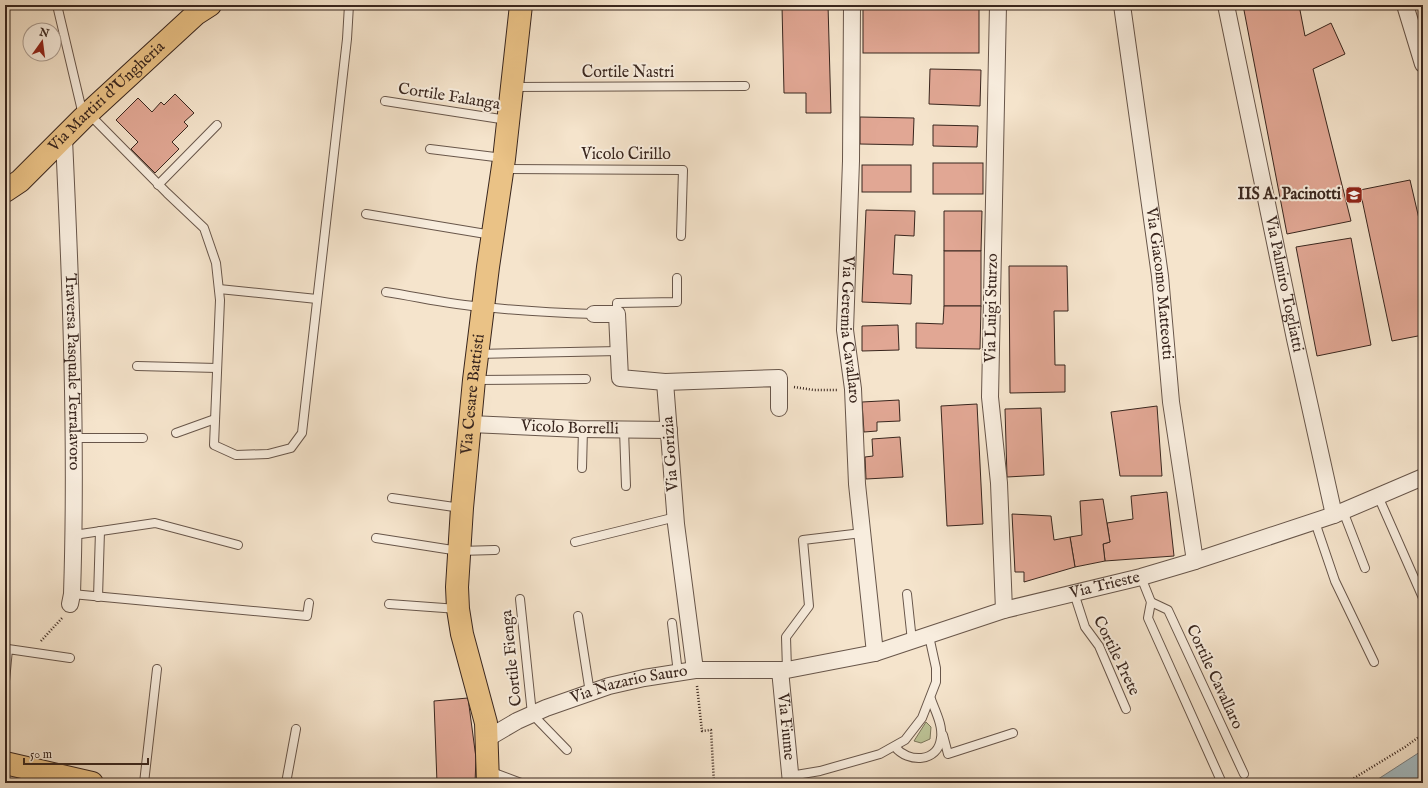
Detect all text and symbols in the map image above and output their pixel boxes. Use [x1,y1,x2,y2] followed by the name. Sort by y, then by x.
[22,22,62,62] north arrow
[37,25,51,41] text: N
[44,37,169,157] street label: Via Martiri d'Ungheria
[582,63,674,83] street label: Cortile Nastri
[397,79,502,115] street label: Cortile Falanga
[580,145,671,165] street label: Vicolo Cirillo
[1238,185,1342,205] place label: IIS A. Pacinotti
[1344,185,1364,205] school or university icon: IIS A. Pacinotti
[1140,205,1177,361] street label: Via Giacomo Matteotti
[1260,213,1308,354] street label: Via Palmiro Togliatti
[981,253,1003,364] street label: Via Luigi Sturzo
[835,255,864,404] street label: Via Geremia Cavallaro
[60,273,84,471] street label: Traversa Pasquale Terralavoro
[457,333,490,457] street label: Via Cesare Battisti
[520,416,619,439] street label: Vicolo Borrelli
[658,416,684,493] street label: Via Gorizia
[1067,568,1142,604] street label: Via Trieste
[497,609,527,707] street label: Cortile Fienga
[1088,613,1144,699] street label: Cortile Prete
[1181,622,1247,733] street label: Cortile Cavallaro
[567,661,689,709] street label: Via Nazario Sauro
[772,691,799,761] street label: Via Fiume
[24,740,148,766] scale bar
[30,747,52,762] text: 50 m

